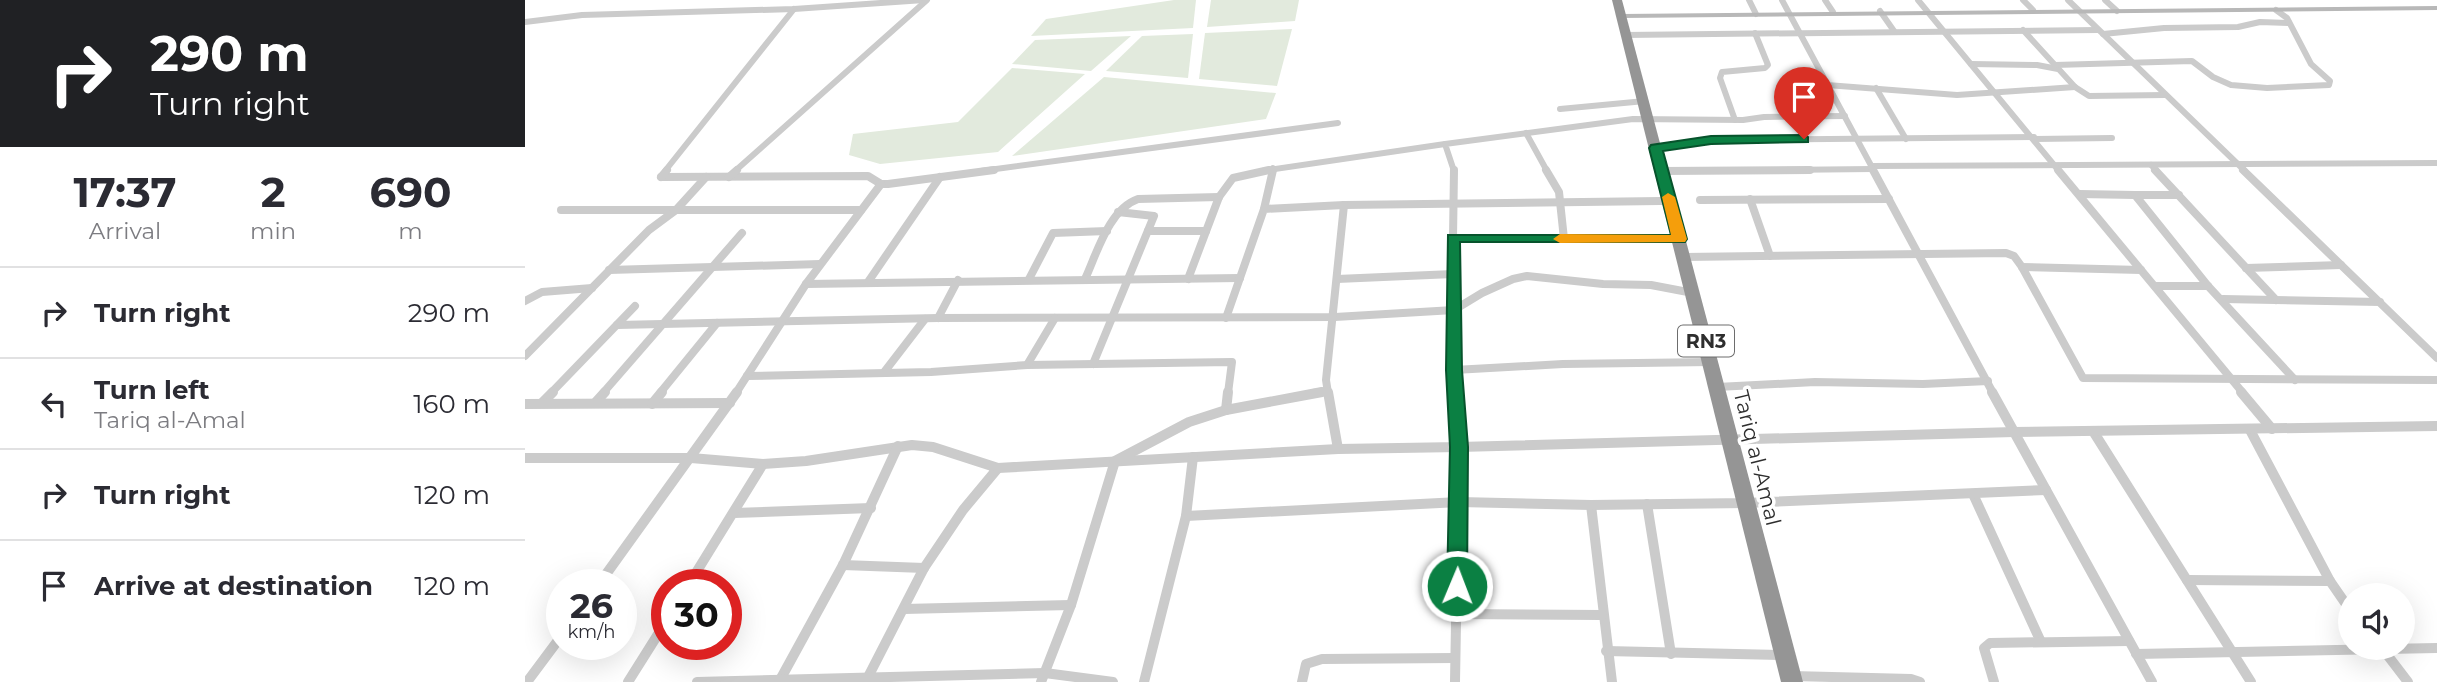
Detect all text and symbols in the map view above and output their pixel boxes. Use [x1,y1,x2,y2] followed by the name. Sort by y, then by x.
[150,24,309,83] text: 290 m
[35,28,126,119] icon: right
[1774,67,1834,139] pin
[1785,78,1823,116] icon: arrive
[150,84,310,123] text: Turn right
[73,166,177,218] text: 17:37
[261,166,285,218] text: 2
[370,166,452,218] text: 690
[89,217,161,245] text: Arrival
[250,217,296,245] text: min
[398,217,423,245] text: m
[35,294,73,332] icon: right
[94,297,230,329] text: Turn right
[408,297,490,329] text: 290 m
[1678,326,1734,356] road number: RN3
[94,374,210,406] text: Turn left
[35,385,73,423] icon: left
[413,388,490,420] text: 160 m
[1729,388,1786,528] street label: Tariq al-Amal
[94,406,246,434] text: Tariq al-Amal
[35,476,73,514] icon: right
[94,479,230,511] text: Turn right
[414,479,490,511] text: 120 m
[1420,549,1494,623] position arrow
[35,567,73,605] icon: arrive
[651,569,742,660] speed limit sign: 30
[94,570,373,602] text: Arrive at destination
[414,570,490,602] text: 120 m
[2338,583,2415,660] map controls
[2338,583,2415,660] button: sound
[570,584,613,627] text: 26
[567,621,616,643] text: km/h

